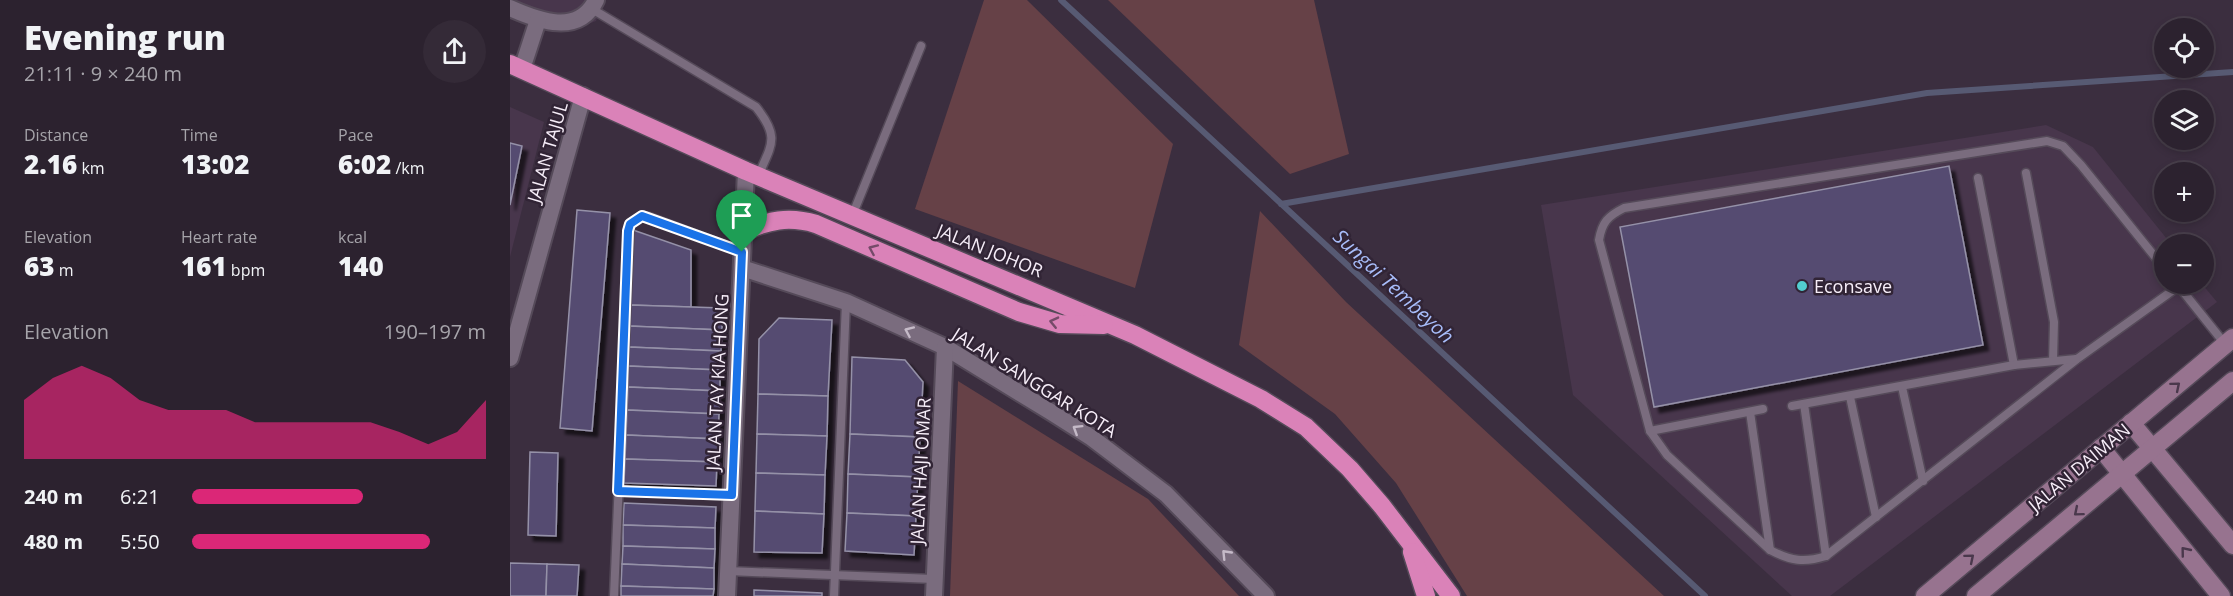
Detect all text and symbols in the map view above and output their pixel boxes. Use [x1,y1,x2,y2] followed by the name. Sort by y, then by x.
[24,15,226,60] text: Evening run
[2154,18,2214,294] map controls
[2154,18,2214,78] button: locate
[423,20,486,83] button: share
[24,60,182,87] text: 21:11 · 9 × 240 m
[2154,90,2214,150] button: layers
[521,99,573,207] street label: JALAN TAJUL
[24,124,88,146] text: Distance
[181,124,218,146] text: Time
[338,124,373,146] text: Pace
[24,146,77,182] text: 2.16
[181,146,249,182] text: 13:02
[338,146,391,182] text: 6:02
[77,157,105,179] text: km
[391,157,424,179] text: /km
[2154,162,2214,222] button: +
[716,190,767,252] pin
[725,199,758,232] icon: arrive
[932,217,1047,282] street label: JALAN JOHOR
[1328,223,1460,349] water label: Sungai Tembeyoh
[24,226,92,248] text: Elevation
[181,226,257,248] text: Heart rate
[338,226,367,248] text: kcal
[2154,234,2214,294] button: −
[869,244,880,256] one-way arrow
[24,248,54,284] text: 63
[181,248,227,284] text: 161
[338,248,384,284] text: 140
[54,259,73,281] text: m
[227,259,265,281] text: bpm
[1814,274,1892,298] place label: Econsave
[1795,279,1809,293] marker: Econsave
[700,293,734,473] street label: JALAN TAY KIA HONG
[1049,316,1059,329] one-way arrow
[24,318,109,345] text: Elevation
[384,318,486,345] text: 190–197 m
[947,321,1122,443] street label: JALAN SANGGAR KOTA
[904,326,915,338] one-way arrow
[2169,382,2180,393] one-way arrow
[904,397,936,547] street label: JALAN HAJI OMAR
[2022,417,2135,518] street label: JALAN DAIMAN
[1073,424,1083,436] one-way arrow
[24,483,83,510] text: 240 m
[120,483,160,510] text: 6:21
[2074,504,2085,515] one-way arrow
[24,528,83,555] text: 480 m
[120,528,160,555] text: 5:50
[2181,546,2192,557] one-way arrow
[1222,550,1233,560] one-way arrow
[1963,555,1974,566] one-way arrow

